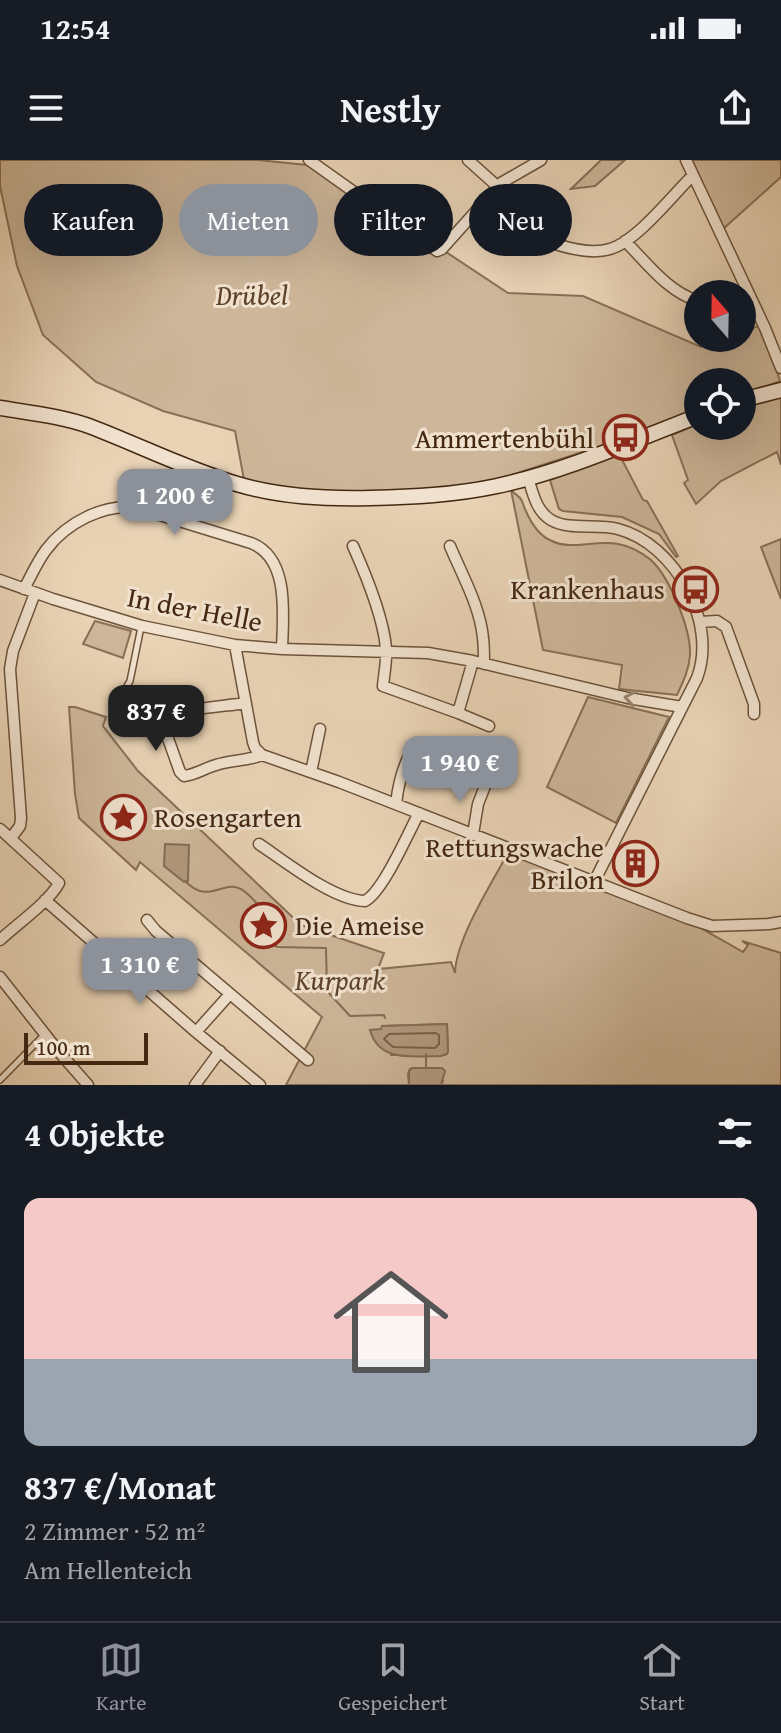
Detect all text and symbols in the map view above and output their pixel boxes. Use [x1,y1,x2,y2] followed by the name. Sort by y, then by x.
[40,6,111,50] text: 12:54
[340,82,441,135] text: Nestly
[24,86,68,130] icon: menu
[713,86,757,130] icon: share
[24,184,163,256] chip: Kaufen
[179,184,318,256] chip: Mieten
[334,184,453,256] chip: Filter
[469,184,572,256] chip: Neu
[215,274,288,315] park label: Drübel
[684,280,756,352] north arrow
[684,280,756,440] map controls
[684,368,756,440] button: locate
[601,414,649,462] bus stop icon: Ammertenbühl
[415,417,594,458] place label: Ammertenbühl
[101,469,249,537] pin: 1 200 €
[136,475,214,514] text: 1 200 €
[672,565,720,613] bus stop icon: Krankenhaus
[510,568,665,609] place label: Krankenhaus
[124,575,266,642] street label: In der Helle
[100,685,212,753] pin: 837 €
[126,691,186,730] text: 837 €
[623,691,636,708] one-way arrow
[386,736,534,804] pin: 1 940 €
[421,742,499,781] text: 1 940 €
[99,793,147,841] place icon: Rosengarten
[154,796,302,837] place label: Rosengarten
[426,826,604,899] place label: Rettungswache Brilon
[611,839,659,887] building icon: Rettungswache Brilon
[240,901,288,949] place icon: Die Ameise
[295,904,424,945] place label: Die Ameise
[66,938,214,1006] pin: 1 310 €
[101,944,179,983] text: 1 310 €
[294,959,385,1000] park label: Kurpark
[24,1029,148,1065] scale bar
[36,1031,91,1063] text: 100 m
[24,1109,165,1158] text: 4 Objekte
[713,1111,757,1155] icon: filters
[319,1250,463,1394] icon: home
[24,1462,216,1511] text: 837 €/Monat
[24,1511,205,1550] text: 2 Zimmer · 52 m²
[24,1550,192,1589] text: Am Hellenteich
[96,1638,146,1718] tab: Karte
[338,1638,448,1718] tab: Gespeichert
[639,1638,685,1718] tab: Start

